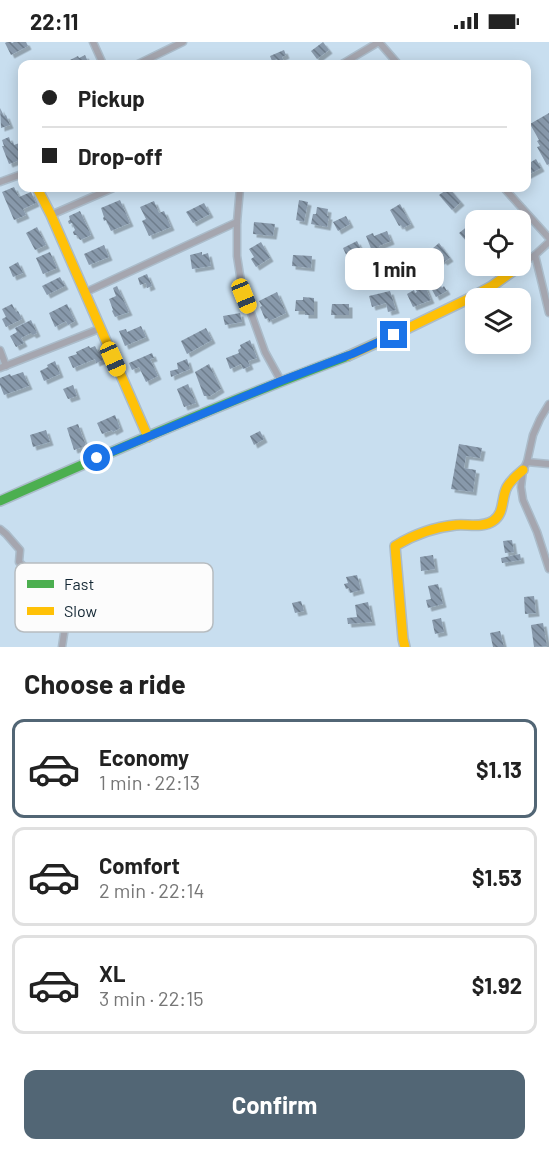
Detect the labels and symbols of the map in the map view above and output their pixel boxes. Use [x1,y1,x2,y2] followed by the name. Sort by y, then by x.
[344,248,444,290] callout: 1 min
[229,276,259,316] car
[380,321,407,348] route end
[97,339,129,379] car
[83,444,110,471] route start
[15,563,213,632] legend
[64,574,94,593] text: Fast
[64,601,97,620] text: Slow

